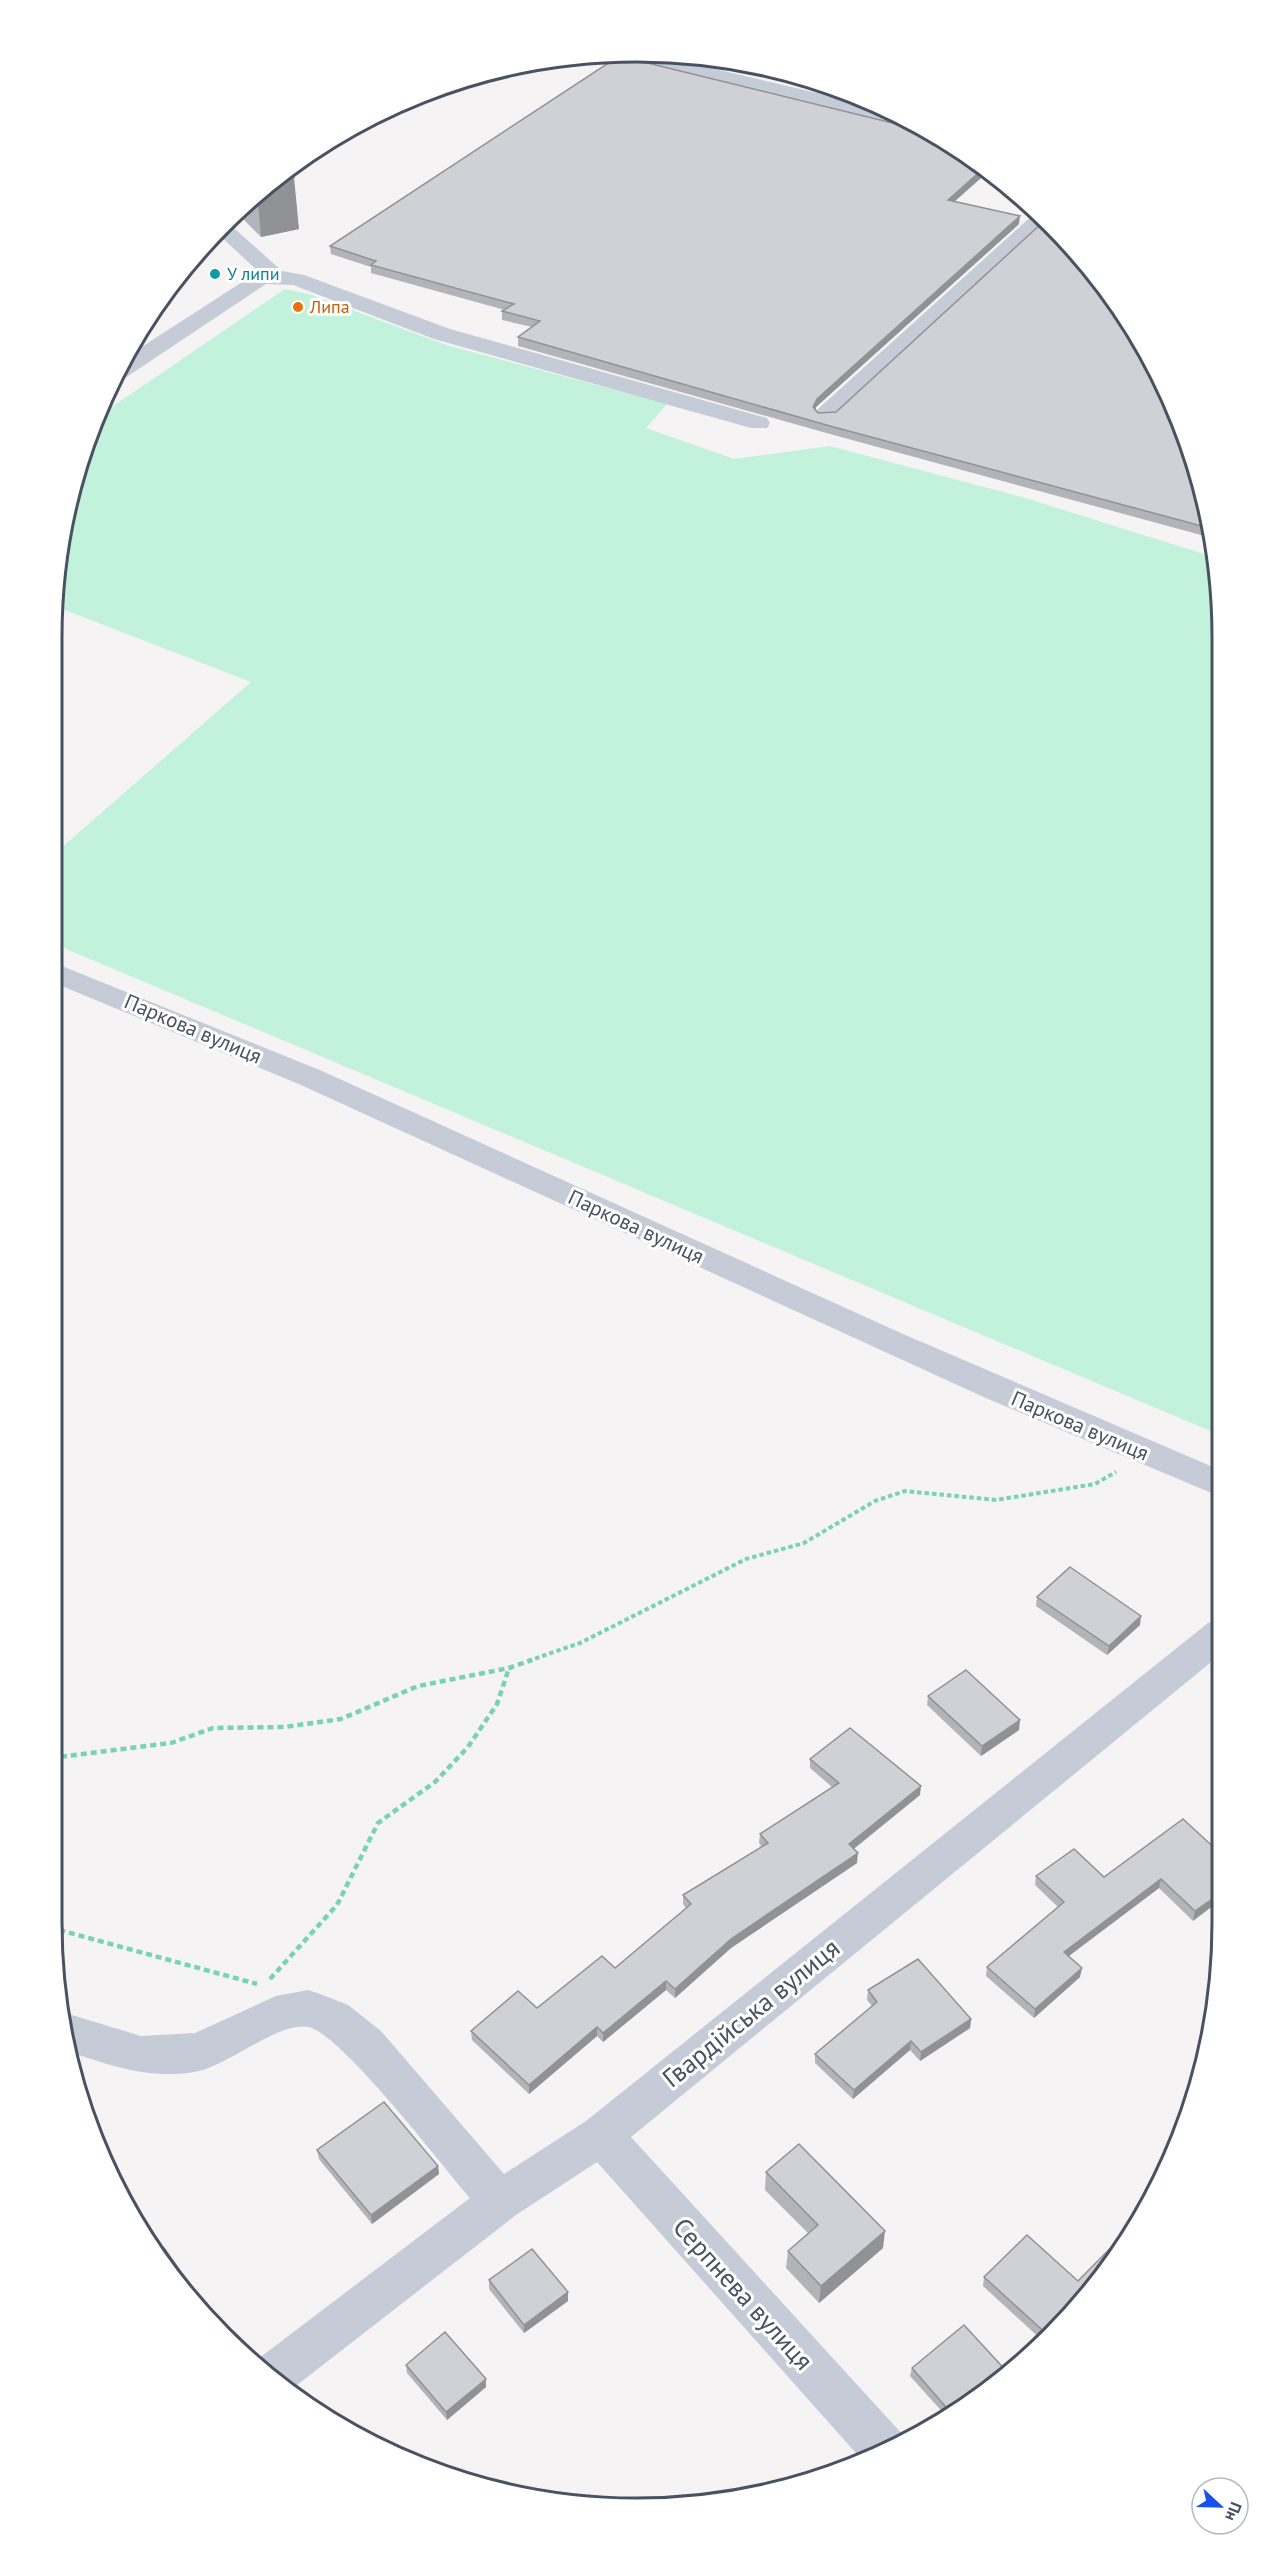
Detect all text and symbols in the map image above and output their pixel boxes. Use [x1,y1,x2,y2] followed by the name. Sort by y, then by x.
[227,262,280,285] place label: У липи
[208,267,222,281] marker: У липи
[309,295,350,318] place label: Липа
[291,300,305,314] marker: Липа
[120,987,266,1070] street label: Паркова вулиця
[564,1183,708,1270] street label: Паркова вулиця
[1007,1384,1153,1467] street label: Паркова вулиця
[655,1931,846,2094] street label: Гвардійська вулиця
[666,2211,820,2377] street label: Серпнева вулиця
[1190,2476,1250,2536] north arrow
[1221,2499,1247,2524] text: Пн

